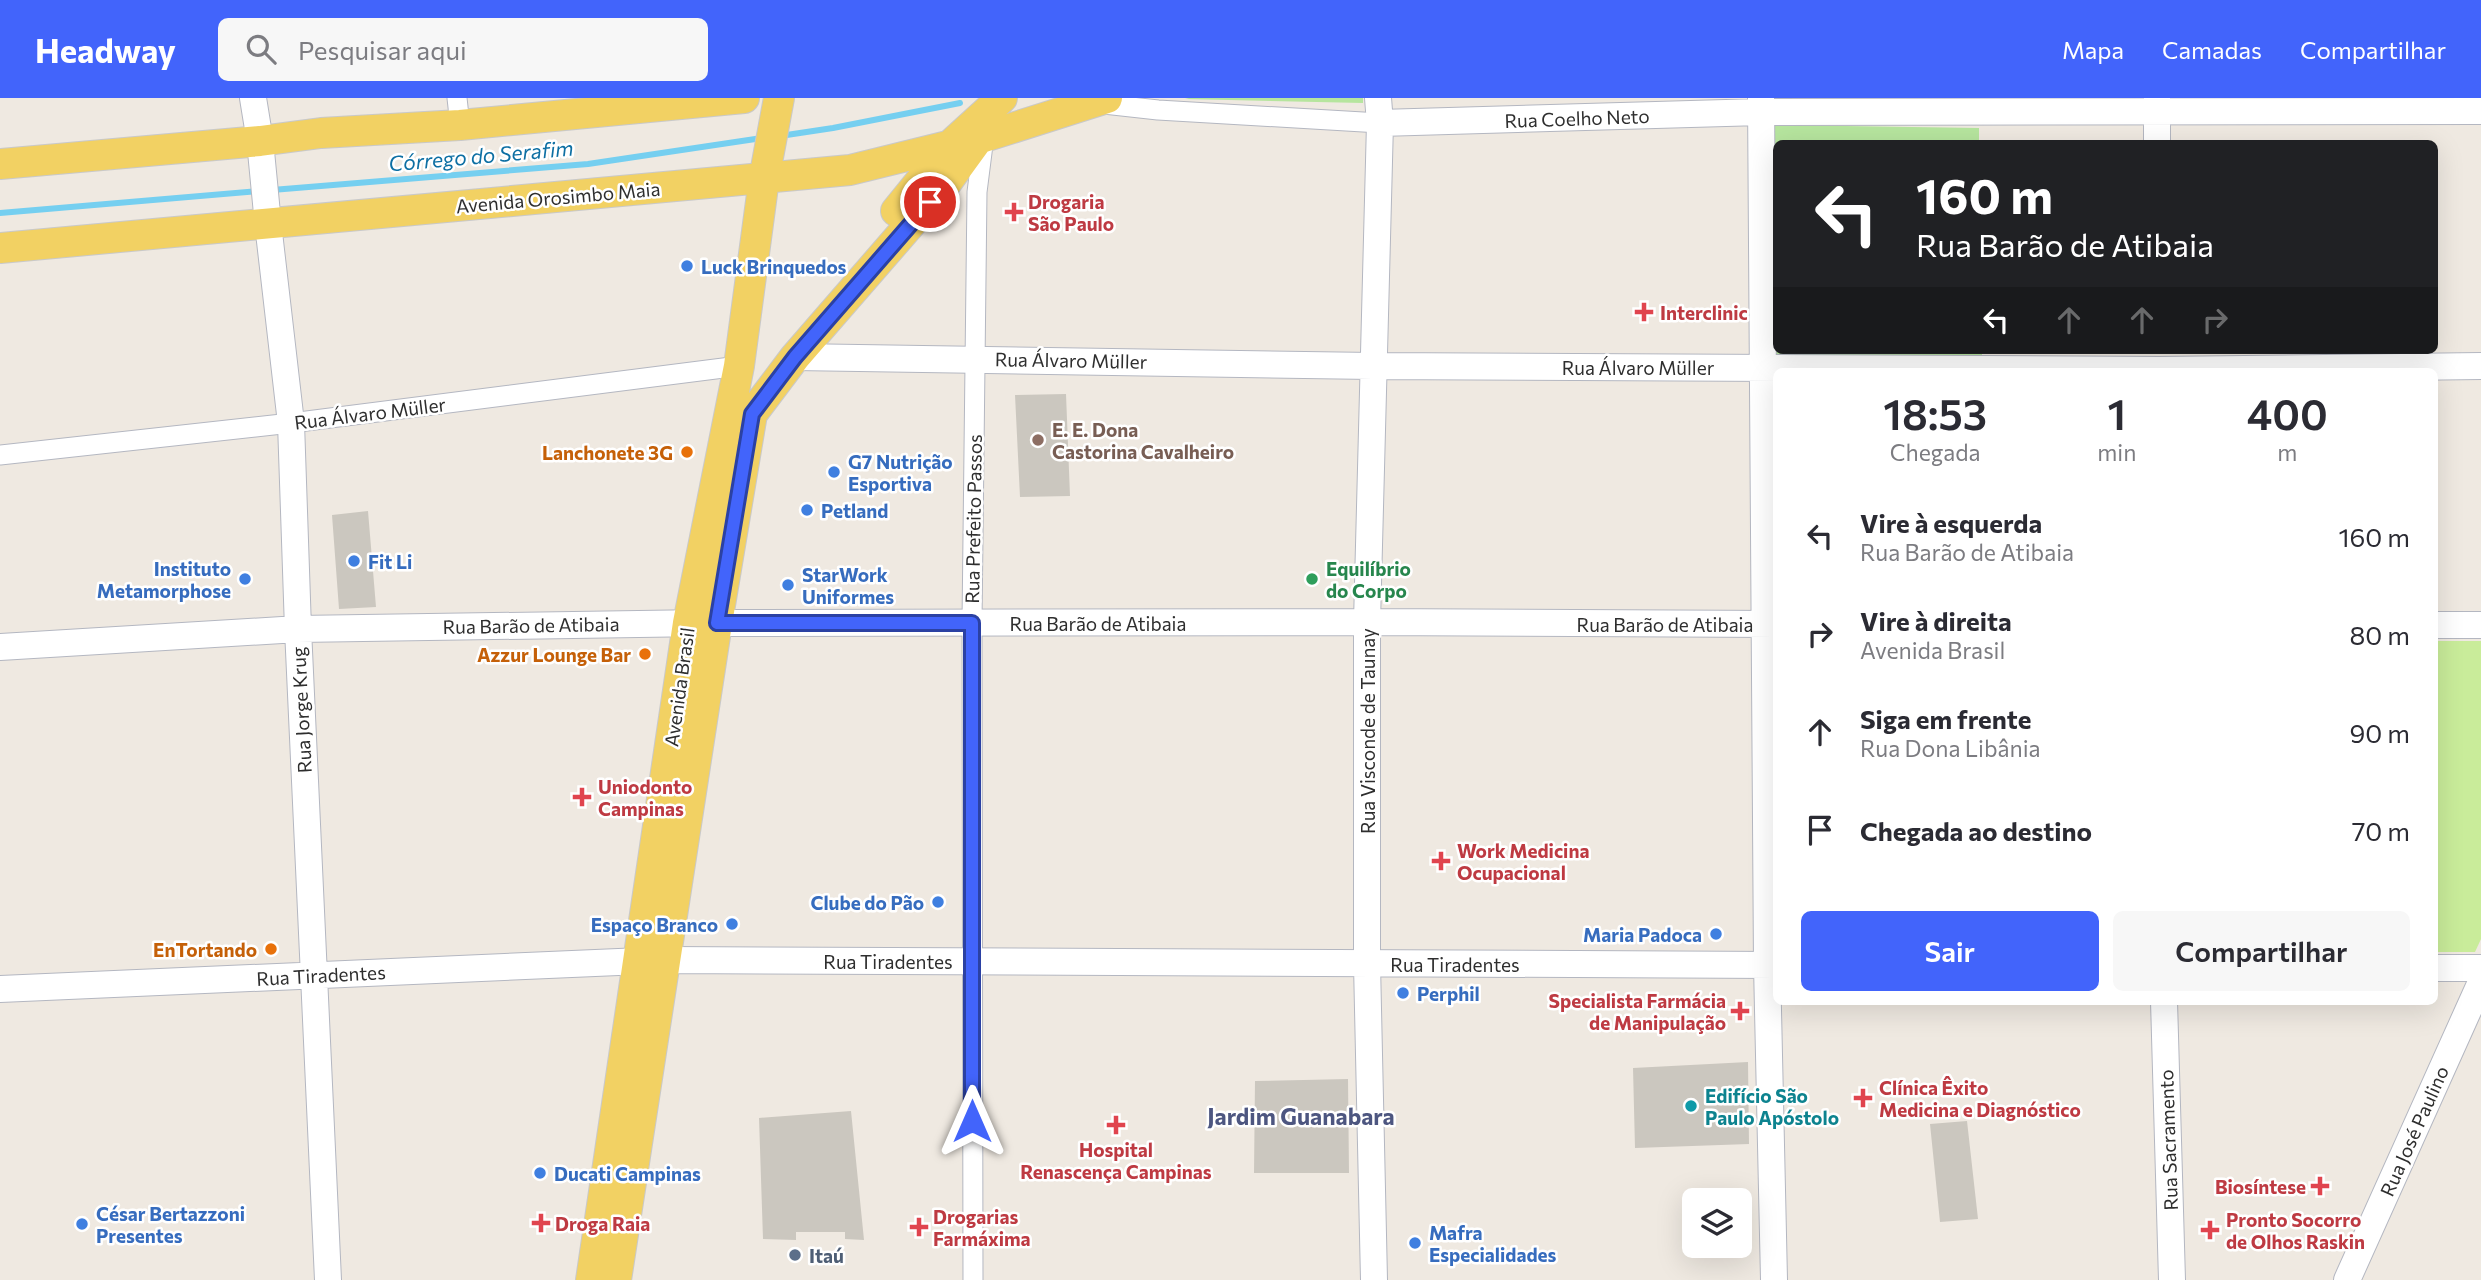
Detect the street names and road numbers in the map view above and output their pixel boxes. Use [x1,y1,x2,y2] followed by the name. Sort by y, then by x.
[1504,104,1650,132] street label: Rua Coelho Neto
[455,177,661,217] street label: Avenida Orosimbo Maia
[995,347,1148,373] street label: Rua Álvaro Müller
[1562,356,1715,379] street label: Rua Álvaro Müller
[293,392,447,434] street label: Rua Álvaro Müller
[960,434,986,604] street label: Rua Prefeito Passos
[442,612,620,638] street label: Rua Barão de Atibaia
[1010,612,1186,635] street label: Rua Barão de Atibaia
[1577,613,1753,636] street label: Rua Barão de Atibaia
[659,626,699,748] street label: Avenida Brasil
[1356,628,1379,834] street label: Rua Visconde de Taunay
[286,646,316,774] street label: Rua Jorge Krug
[823,950,953,973] street label: Rua Tiradentes
[1390,953,1520,976] street label: Rua Tiradentes
[256,960,386,990] street label: Rua Tiradentes
[2375,1062,2453,1200] street label: Rua José Paulino
[2154,1069,2182,1211] street label: Rua Sacramento

